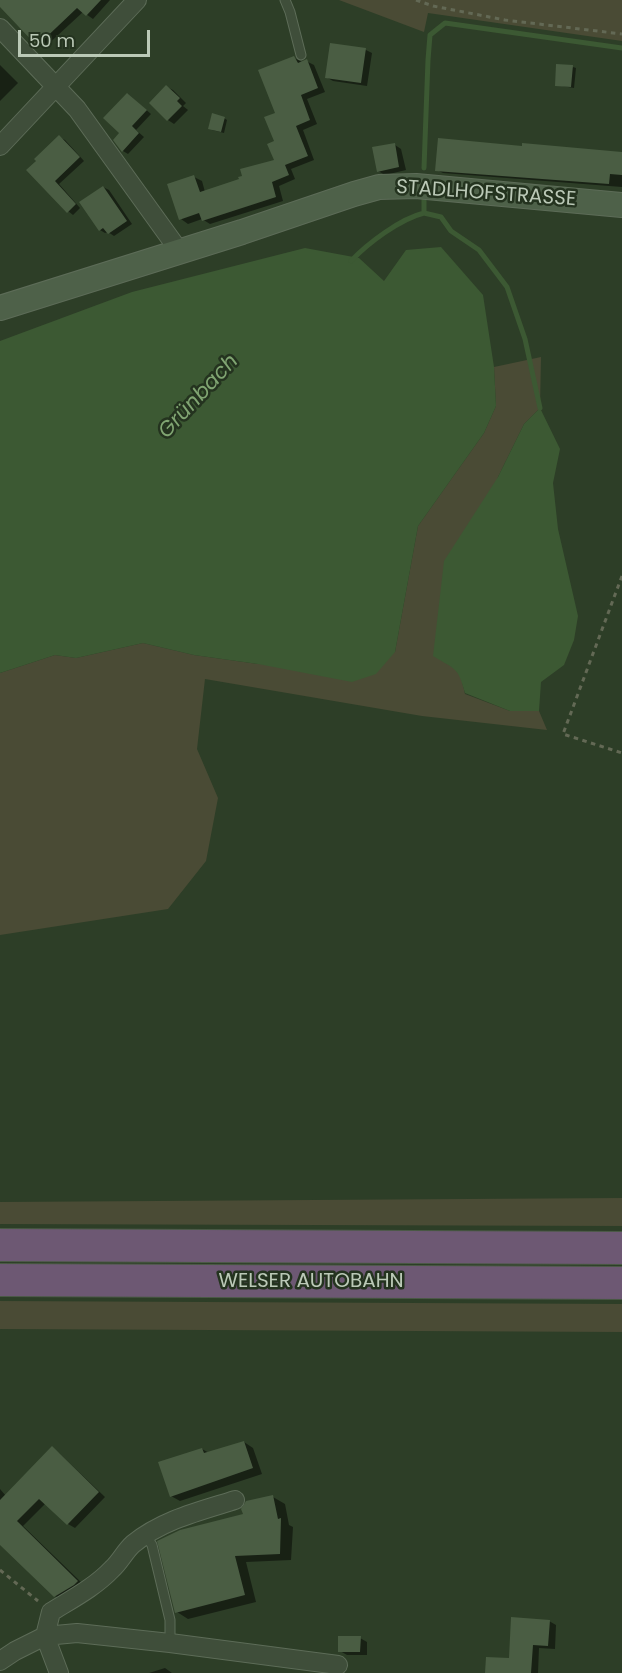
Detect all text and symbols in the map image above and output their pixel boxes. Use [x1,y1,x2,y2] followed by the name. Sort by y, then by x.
[21,18,153,56] scale bar
[29,28,75,53] text: 50 m
[395,176,577,212] street label: STADLHOFSTRASSE
[154,350,244,444] water label: Grünbach
[218,1270,404,1294] street label: WELSER AUTOBAHN

